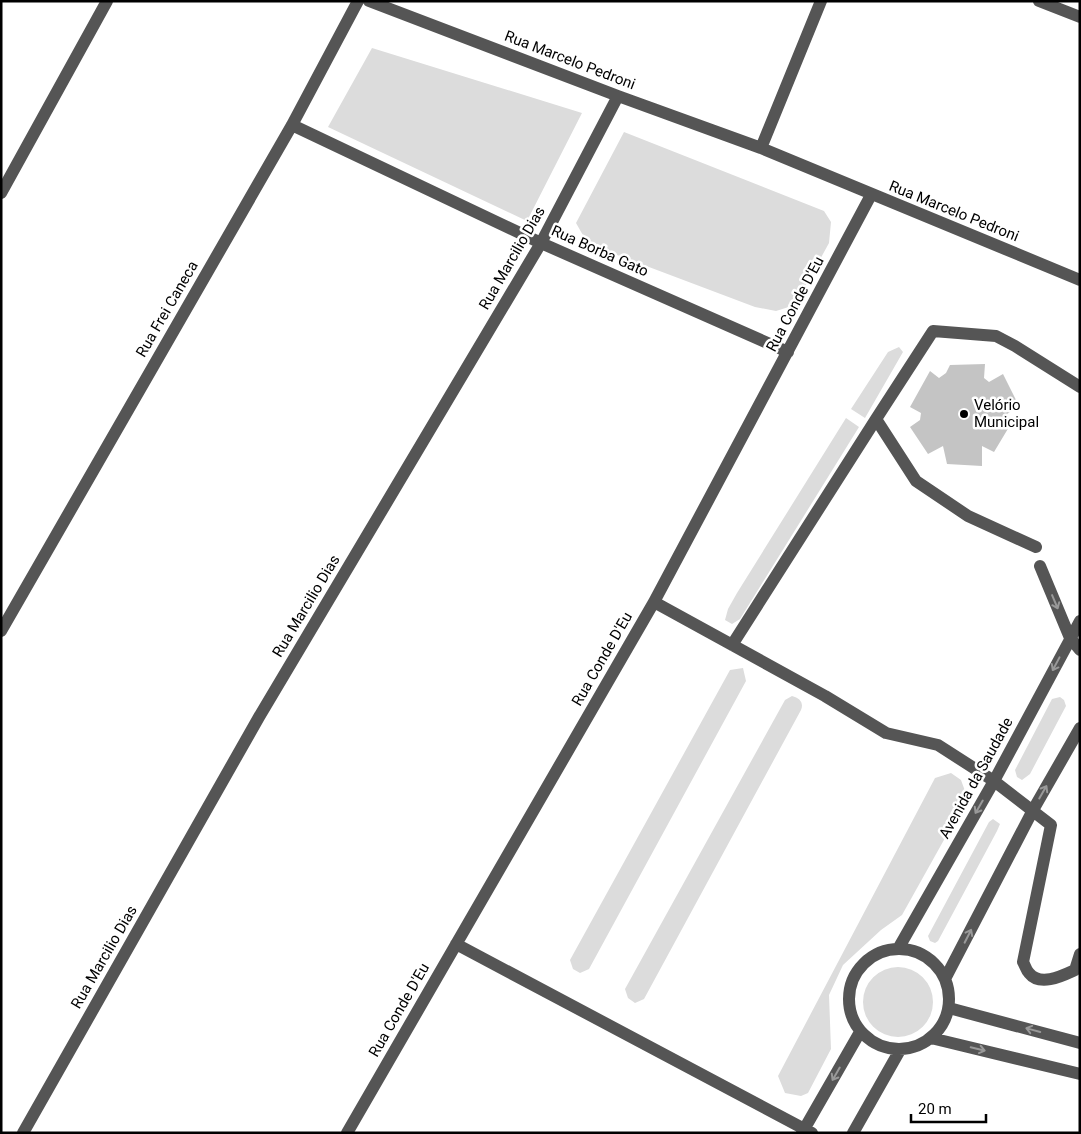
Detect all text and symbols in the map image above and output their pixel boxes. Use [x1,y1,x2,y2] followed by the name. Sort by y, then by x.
[502,27,638,93] street label: Rua Marcelo Pedroni
[886,177,1022,245] street label: Rua Marcelo Pedroni
[475,203,549,313] street label: Rua Marcilio Dias
[549,222,651,280] street label: Rua Borba Gato
[762,253,828,355] street label: Rua Conde D'Eu
[132,258,202,360] street label: Rua Frei Caneca
[974,396,1039,431] place label: Velório Municipal
[958,408,970,420] marker: Velório Municipal
[268,552,344,660] street label: Rua Marcilio Dias
[1051,594,1060,609] one-way arrow
[568,609,636,709] street label: Rua Conde D'Eu
[1051,656,1061,671] one-way arrow
[935,714,1017,842] street label: Avenida da Saudade
[1038,785,1048,800] one-way arrow
[974,799,984,814] one-way arrow
[67,902,141,1012] street label: Rua Marcilio Dias
[964,929,973,944] one-way arrow
[365,960,433,1060] street label: Rua Conde D'Eu
[1025,1025,1041,1034] one-way arrow
[970,1045,986,1054] one-way arrow
[831,1066,840,1081] one-way arrow
[911,1092,986,1124] scale bar
[918,1100,952,1118] text: 20 m

